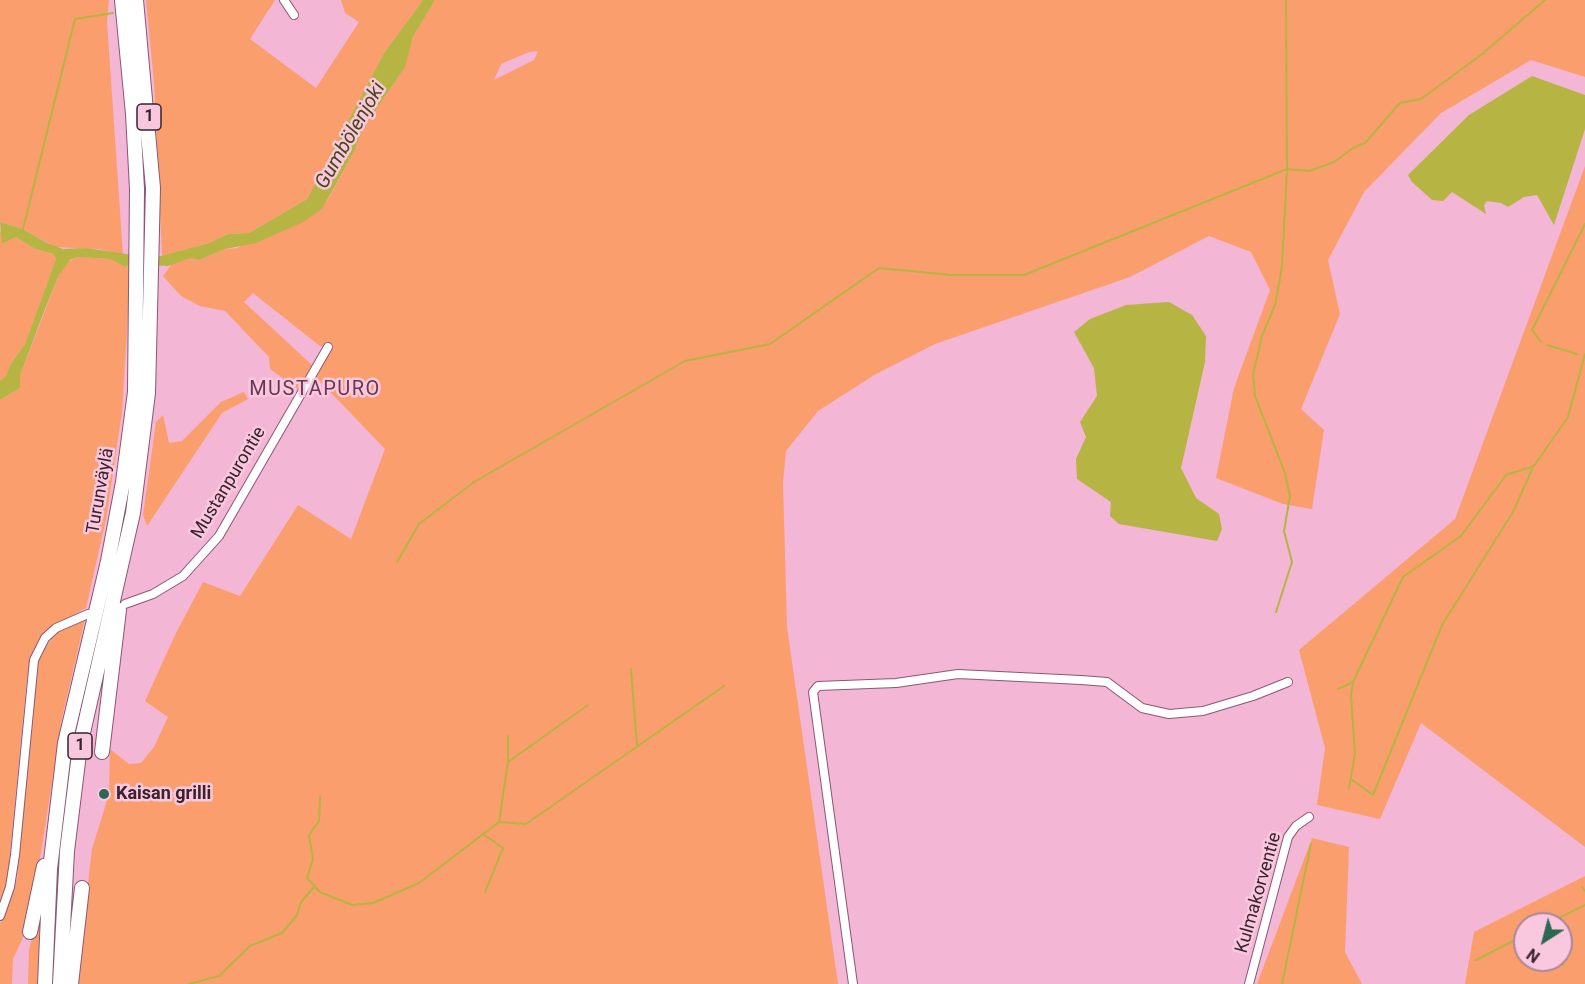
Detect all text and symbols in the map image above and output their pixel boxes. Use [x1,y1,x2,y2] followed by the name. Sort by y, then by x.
[311,79,391,193] water label: Gumbölenjoki
[137,104,161,130] road number: 1
[249,378,381,402] district label: MUSTAPURO
[187,423,271,543] street label: Mustanpurontie
[83,446,119,536] street label: Turunväylä
[68,733,92,759] road number: 1
[116,783,211,805] place label: Kaisan grilli
[97,787,111,801] marker: Kaisan grilli
[1231,830,1287,956] street label: Kulmakorventie
[1513,912,1573,972] north arrow
[1523,944,1543,966] text: N

